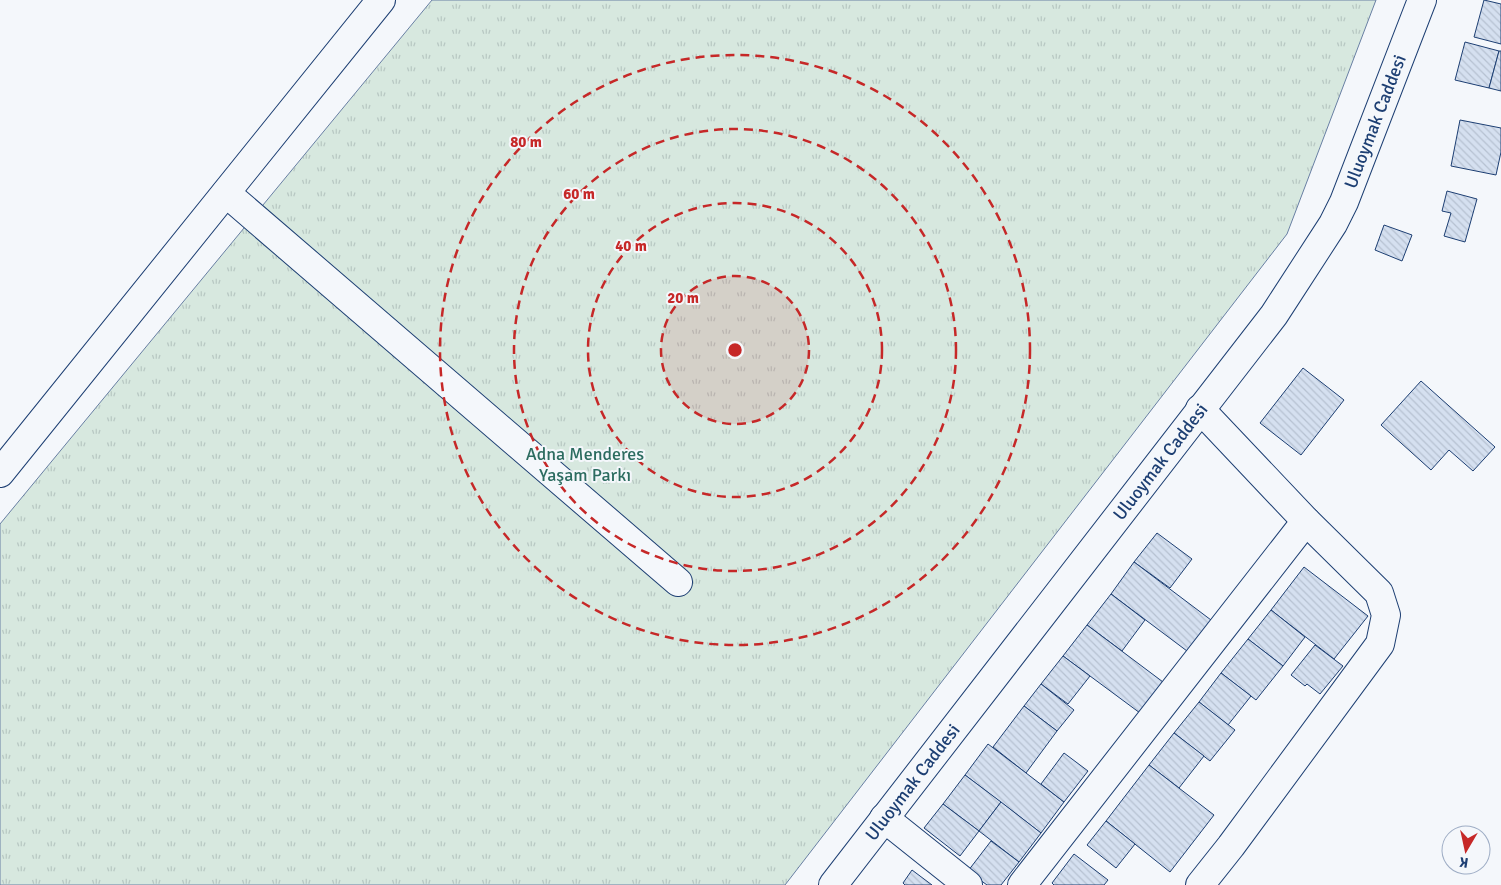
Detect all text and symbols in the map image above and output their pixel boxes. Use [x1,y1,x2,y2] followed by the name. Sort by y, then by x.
[1339,51,1411,192] street label: Uluoymak Caddesi
[510,133,542,151] text: 80 m
[563,185,595,203] text: 60 m
[615,237,647,255] text: 40 m
[667,289,699,307] text: 20 m
[726,341,744,359] centre of rings
[1108,399,1212,525] street label: Uluoymak Caddesi
[526,443,644,486] park label: Adna Menderes Yaşam Parkı
[860,719,965,845] street label: Uluoymak Caddesi
[1441,825,1491,875] north arrow
[1458,853,1470,871] text: K

